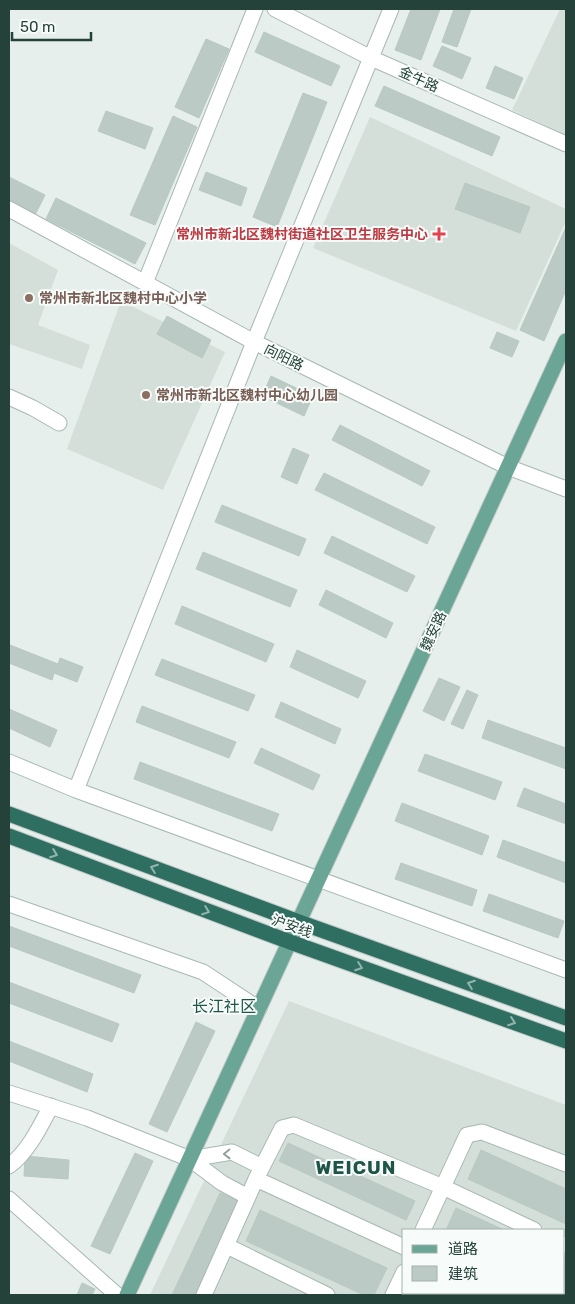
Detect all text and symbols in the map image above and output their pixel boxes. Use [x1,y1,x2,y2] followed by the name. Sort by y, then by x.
[12,10,91,42] scale bar
[20,18,55,36] text: 50 m
[396,63,441,96] street label: 金牛路
[176,226,428,243] place label: 常州市新北区魏村街道社区卫生服务中心
[432,227,446,241] marker: 常州市新北区魏村街道社区卫生服务中心
[39,290,207,307] place label: 常州市新北区魏村中心小学
[23,292,35,304] marker: 常州市新北区魏村中心小学
[261,341,306,374] street label: 向阳路
[156,387,338,404] place label: 常州市新北区魏村中心幼儿园
[140,389,152,401] marker: 常州市新北区魏村中心幼儿园
[417,609,450,654] street label: 魏安路
[50,848,58,858] one-way arrow
[150,864,159,874] one-way arrow
[202,905,210,915] one-way arrow
[269,911,314,942] street label: 沪安线
[354,961,363,971] one-way arrow
[467,979,476,989] one-way arrow
[192,997,256,1016] district label: 长江社区
[507,1016,516,1026] one-way arrow
[223,1149,231,1159] one-way arrow
[316,1156,396,1179] district label: WEICUN
[402,1229,565,1294] legend
[448,1240,478,1258] text: 道路
[448,1265,478,1283] text: 建筑

